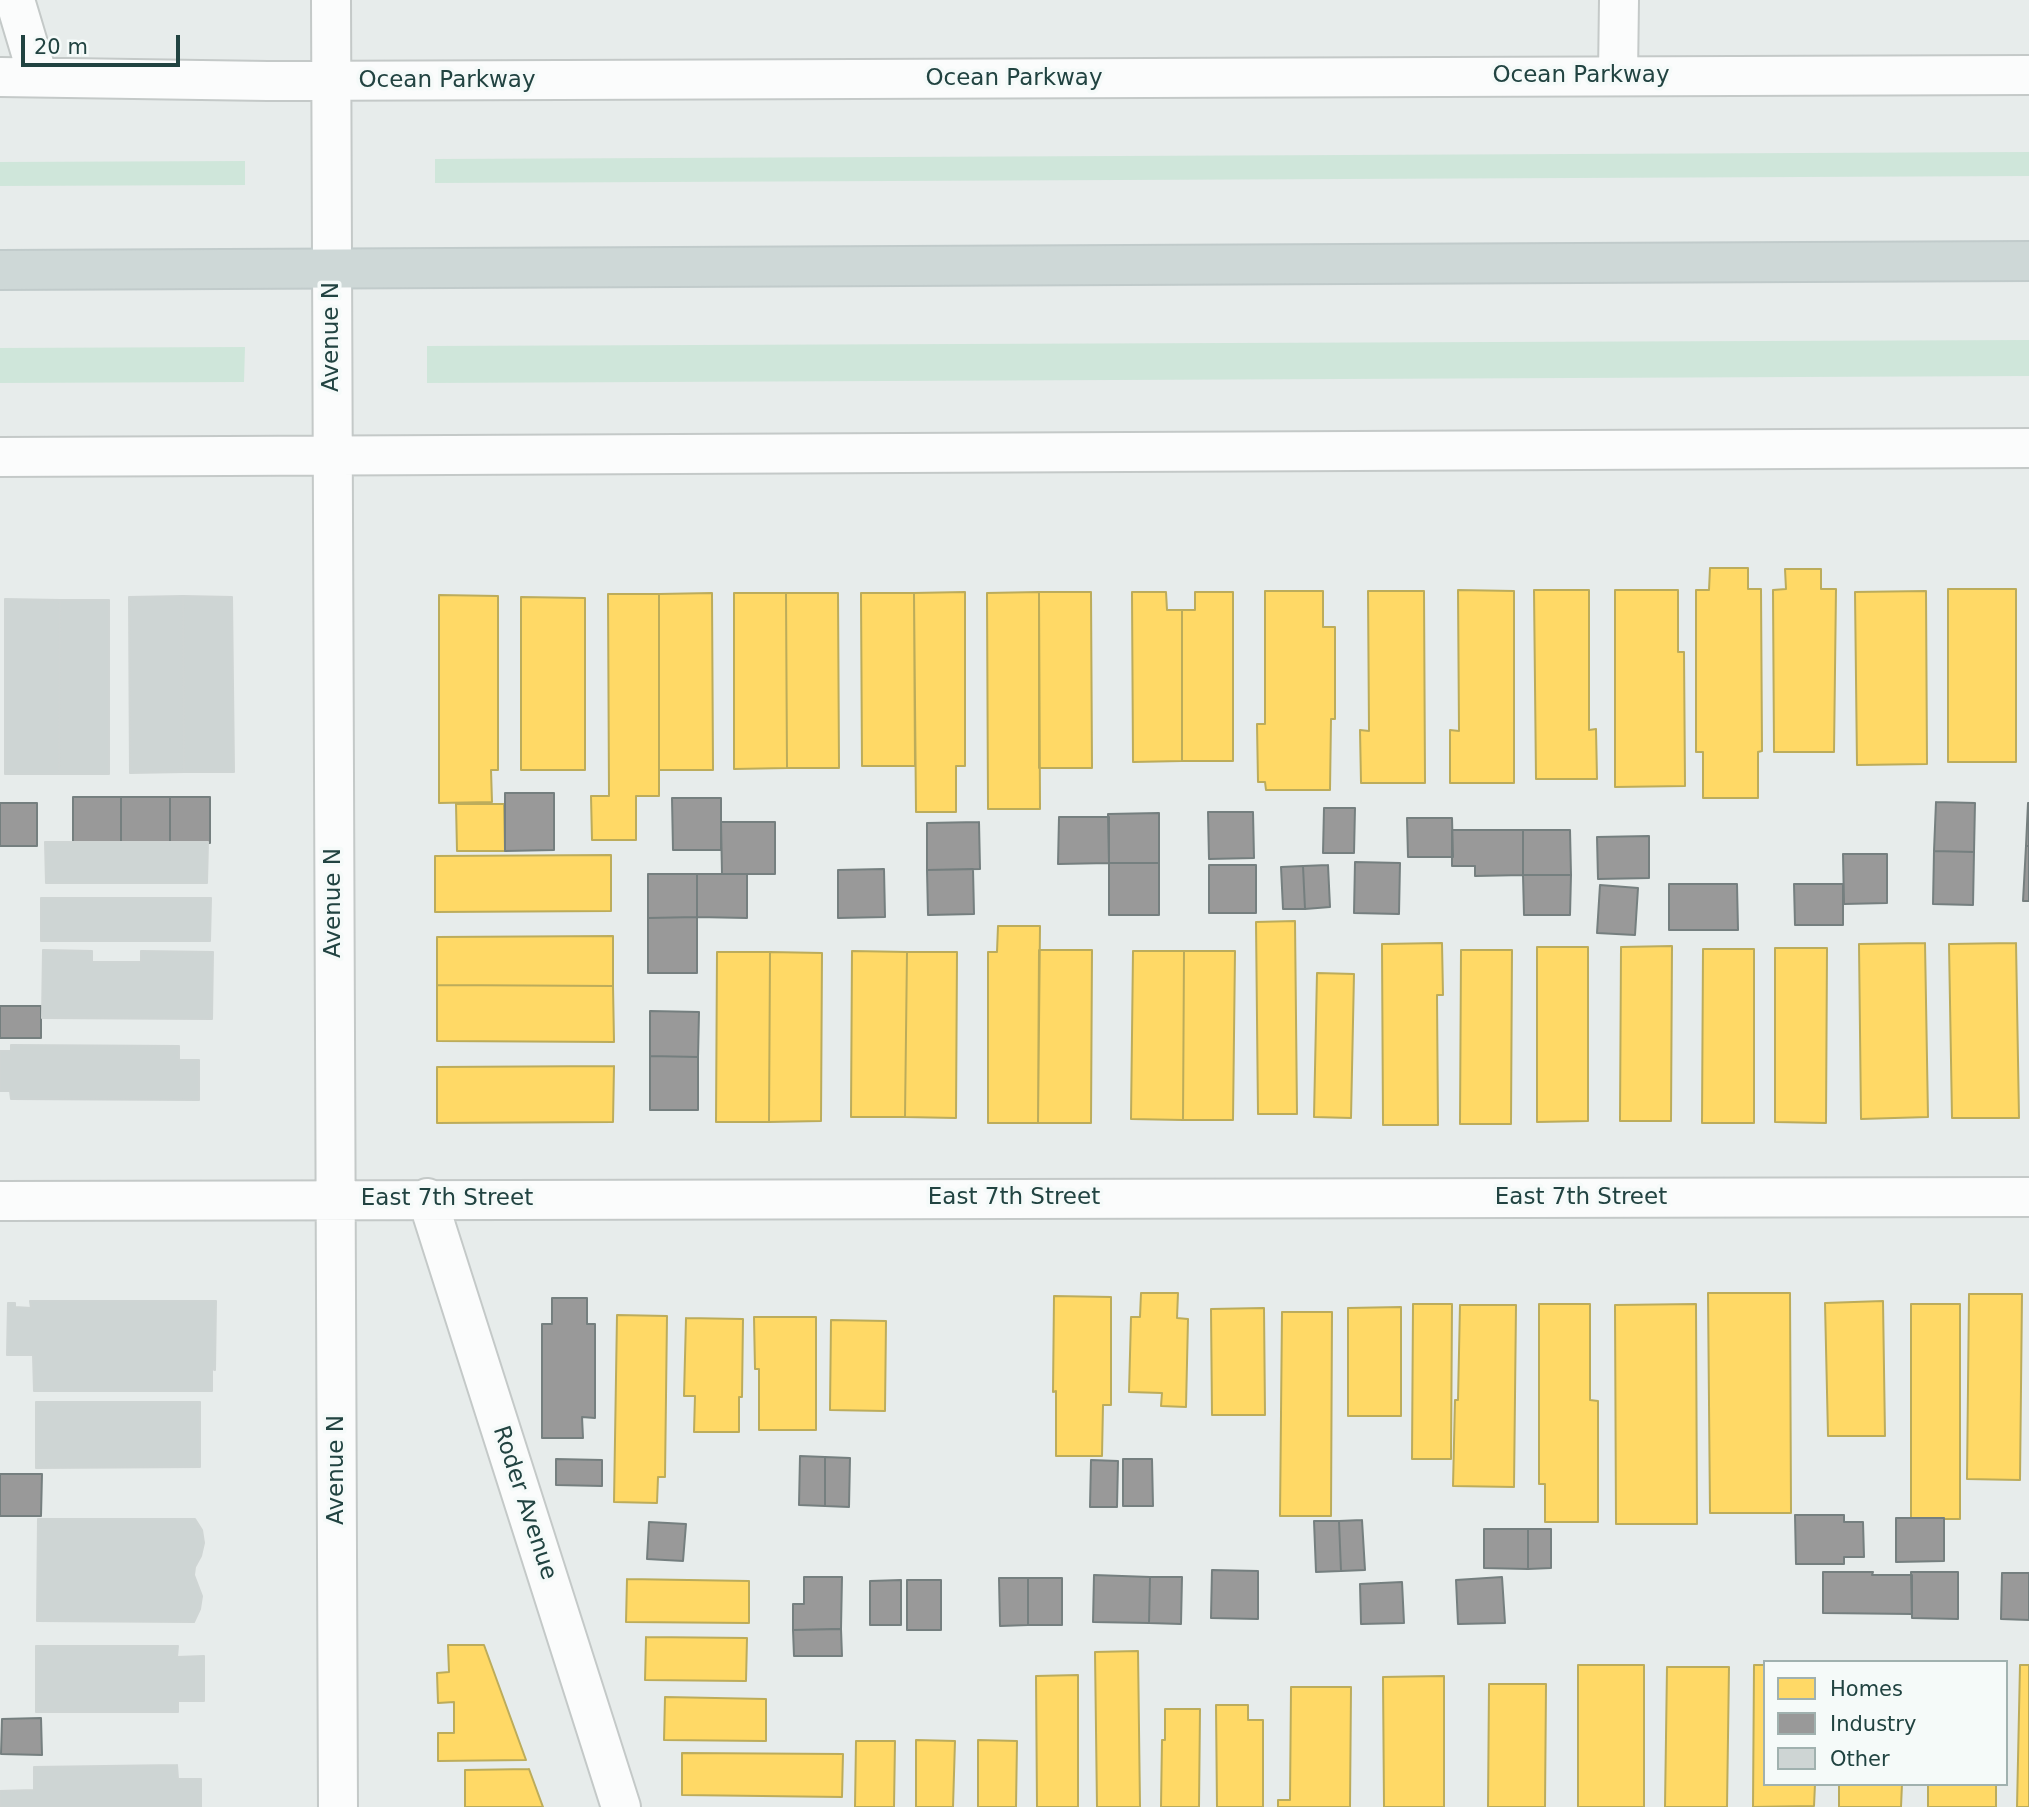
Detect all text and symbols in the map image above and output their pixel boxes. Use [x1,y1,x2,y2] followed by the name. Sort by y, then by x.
[24,21,184,65] scale bar
[34,35,88,59] text: 20 m
[1492,62,1670,90] street label: Ocean Parkway
[925,65,1103,93] street label: Ocean Parkway
[358,67,536,95] street label: Ocean Parkway
[318,282,346,392] street label: Avenue N
[320,848,348,958] street label: Avenue N
[928,1184,1100,1212] street label: East 7th Street
[1495,1184,1667,1212] street label: East 7th Street
[361,1185,533,1213] street label: East 7th Street
[323,1415,351,1525] street label: Avenue N
[486,1423,562,1583] street label: Roder Avenue
[1763,1660,2008,1786] legend
[1830,1677,1903,1701] text: Homes
[1830,1712,1916,1736] text: Industry
[1830,1747,1890,1771] text: Other

